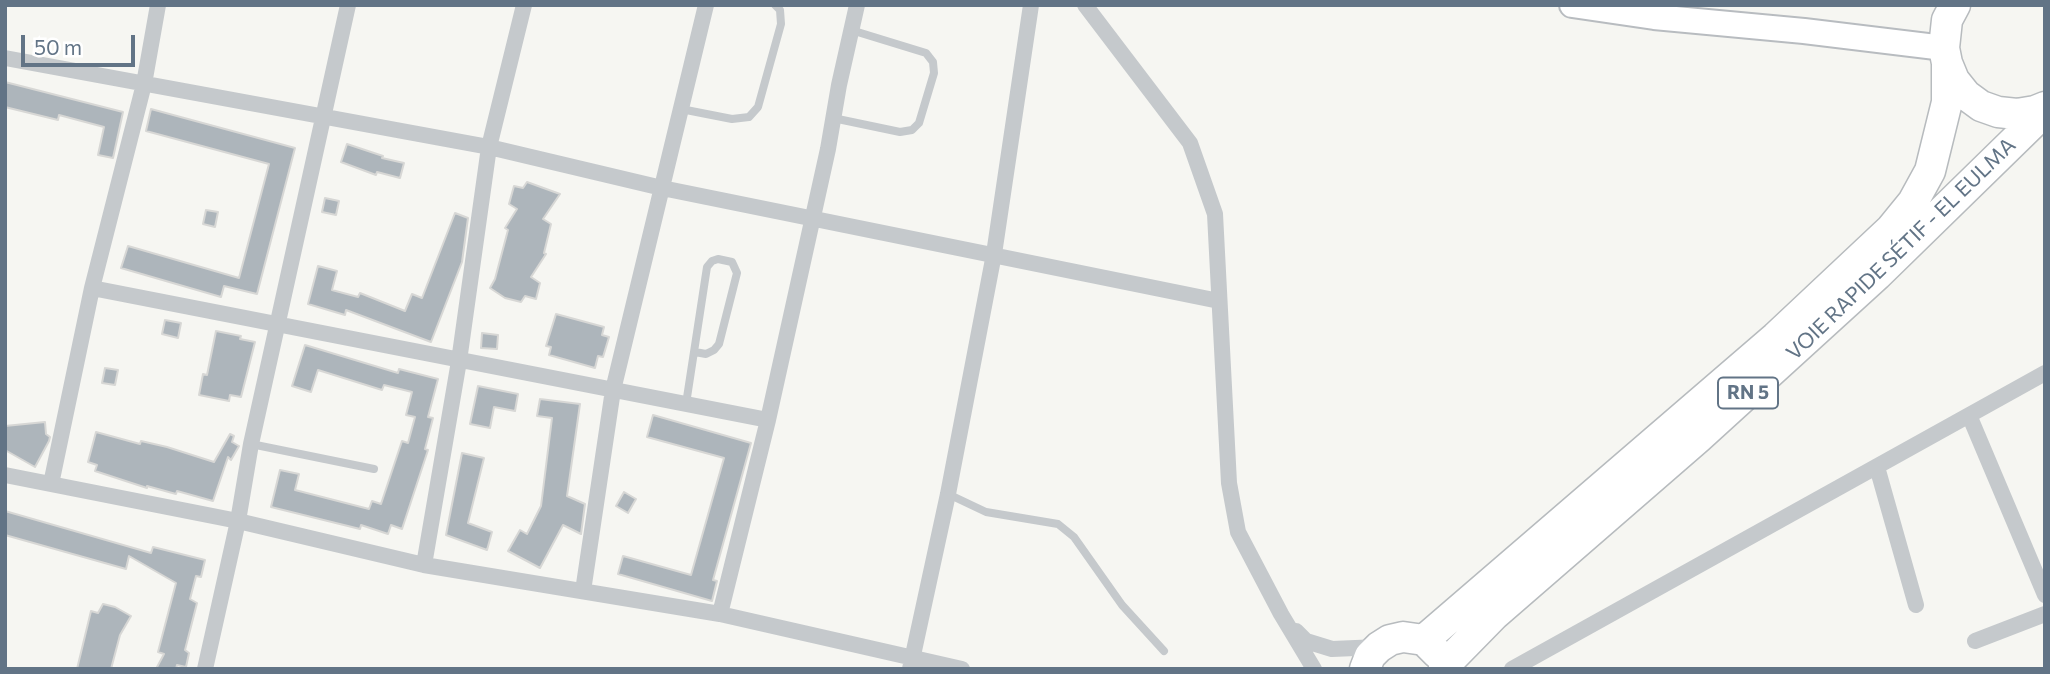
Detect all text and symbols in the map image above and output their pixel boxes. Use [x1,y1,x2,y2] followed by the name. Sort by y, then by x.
[24,21,138,65] scale bar
[34,34,82,59] text: 50 m
[1781,133,2021,365] street label: VOIE RAPIDE SÉTIF - EL EULMA
[1718,378,1778,408] road number: RN 5

